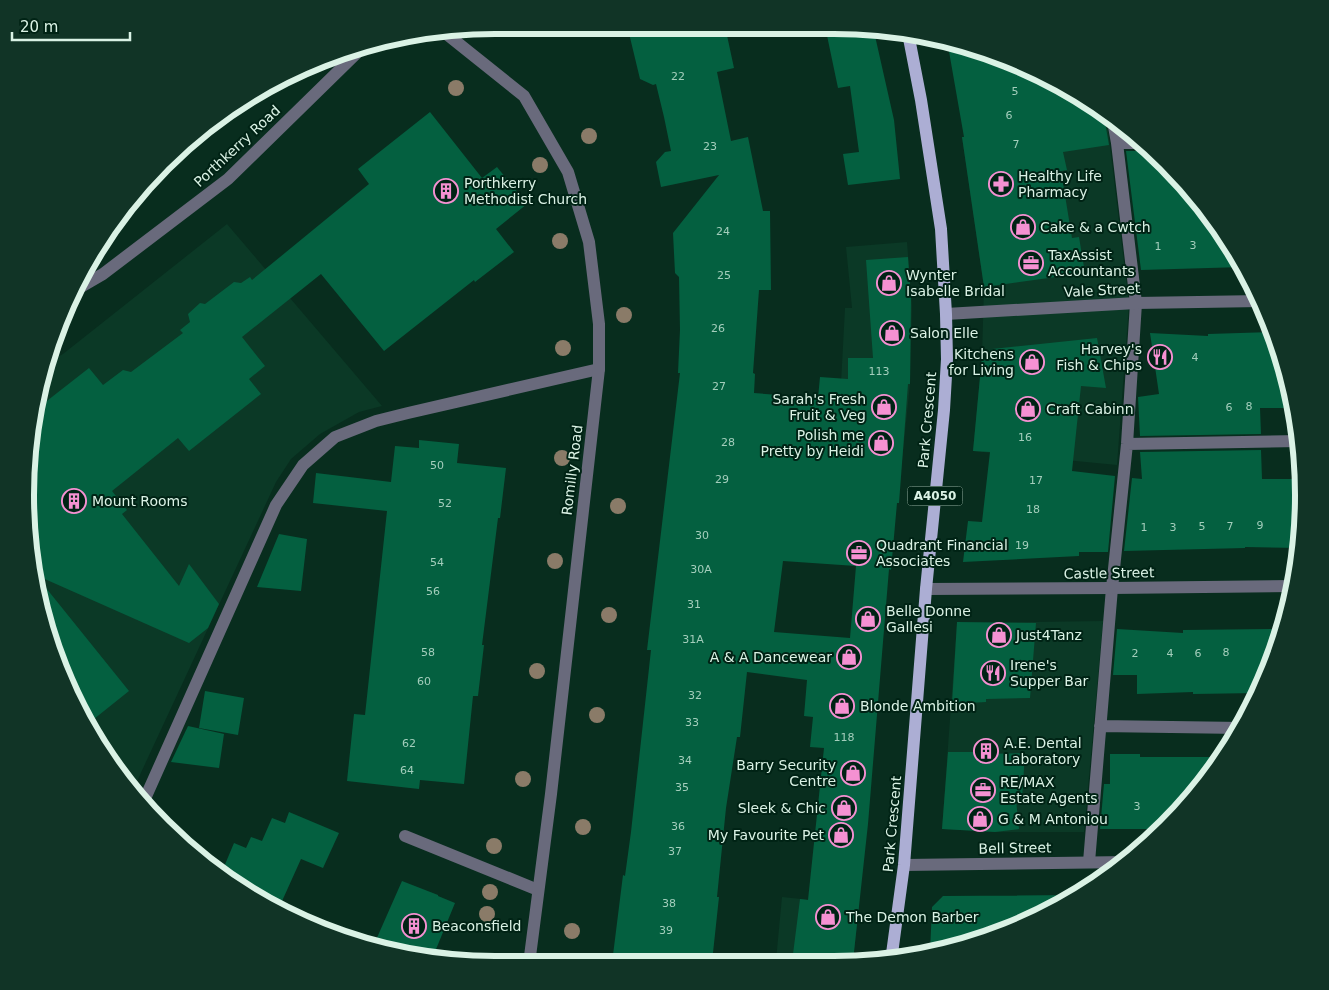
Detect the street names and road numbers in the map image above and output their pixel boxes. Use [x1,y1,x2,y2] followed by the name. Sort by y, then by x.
[191,102,283,190] street label: Porthkerry Road
[1063,280,1141,300] street label: Vale Street
[915,371,939,469] street label: Park Crescent
[559,424,585,516] street label: Romilly Road
[908,486,962,506] road number: A4050
[1064,564,1155,582] street label: Castle Street
[880,775,904,873] street label: Park Crescent
[978,839,1052,857] street label: Bell Street

